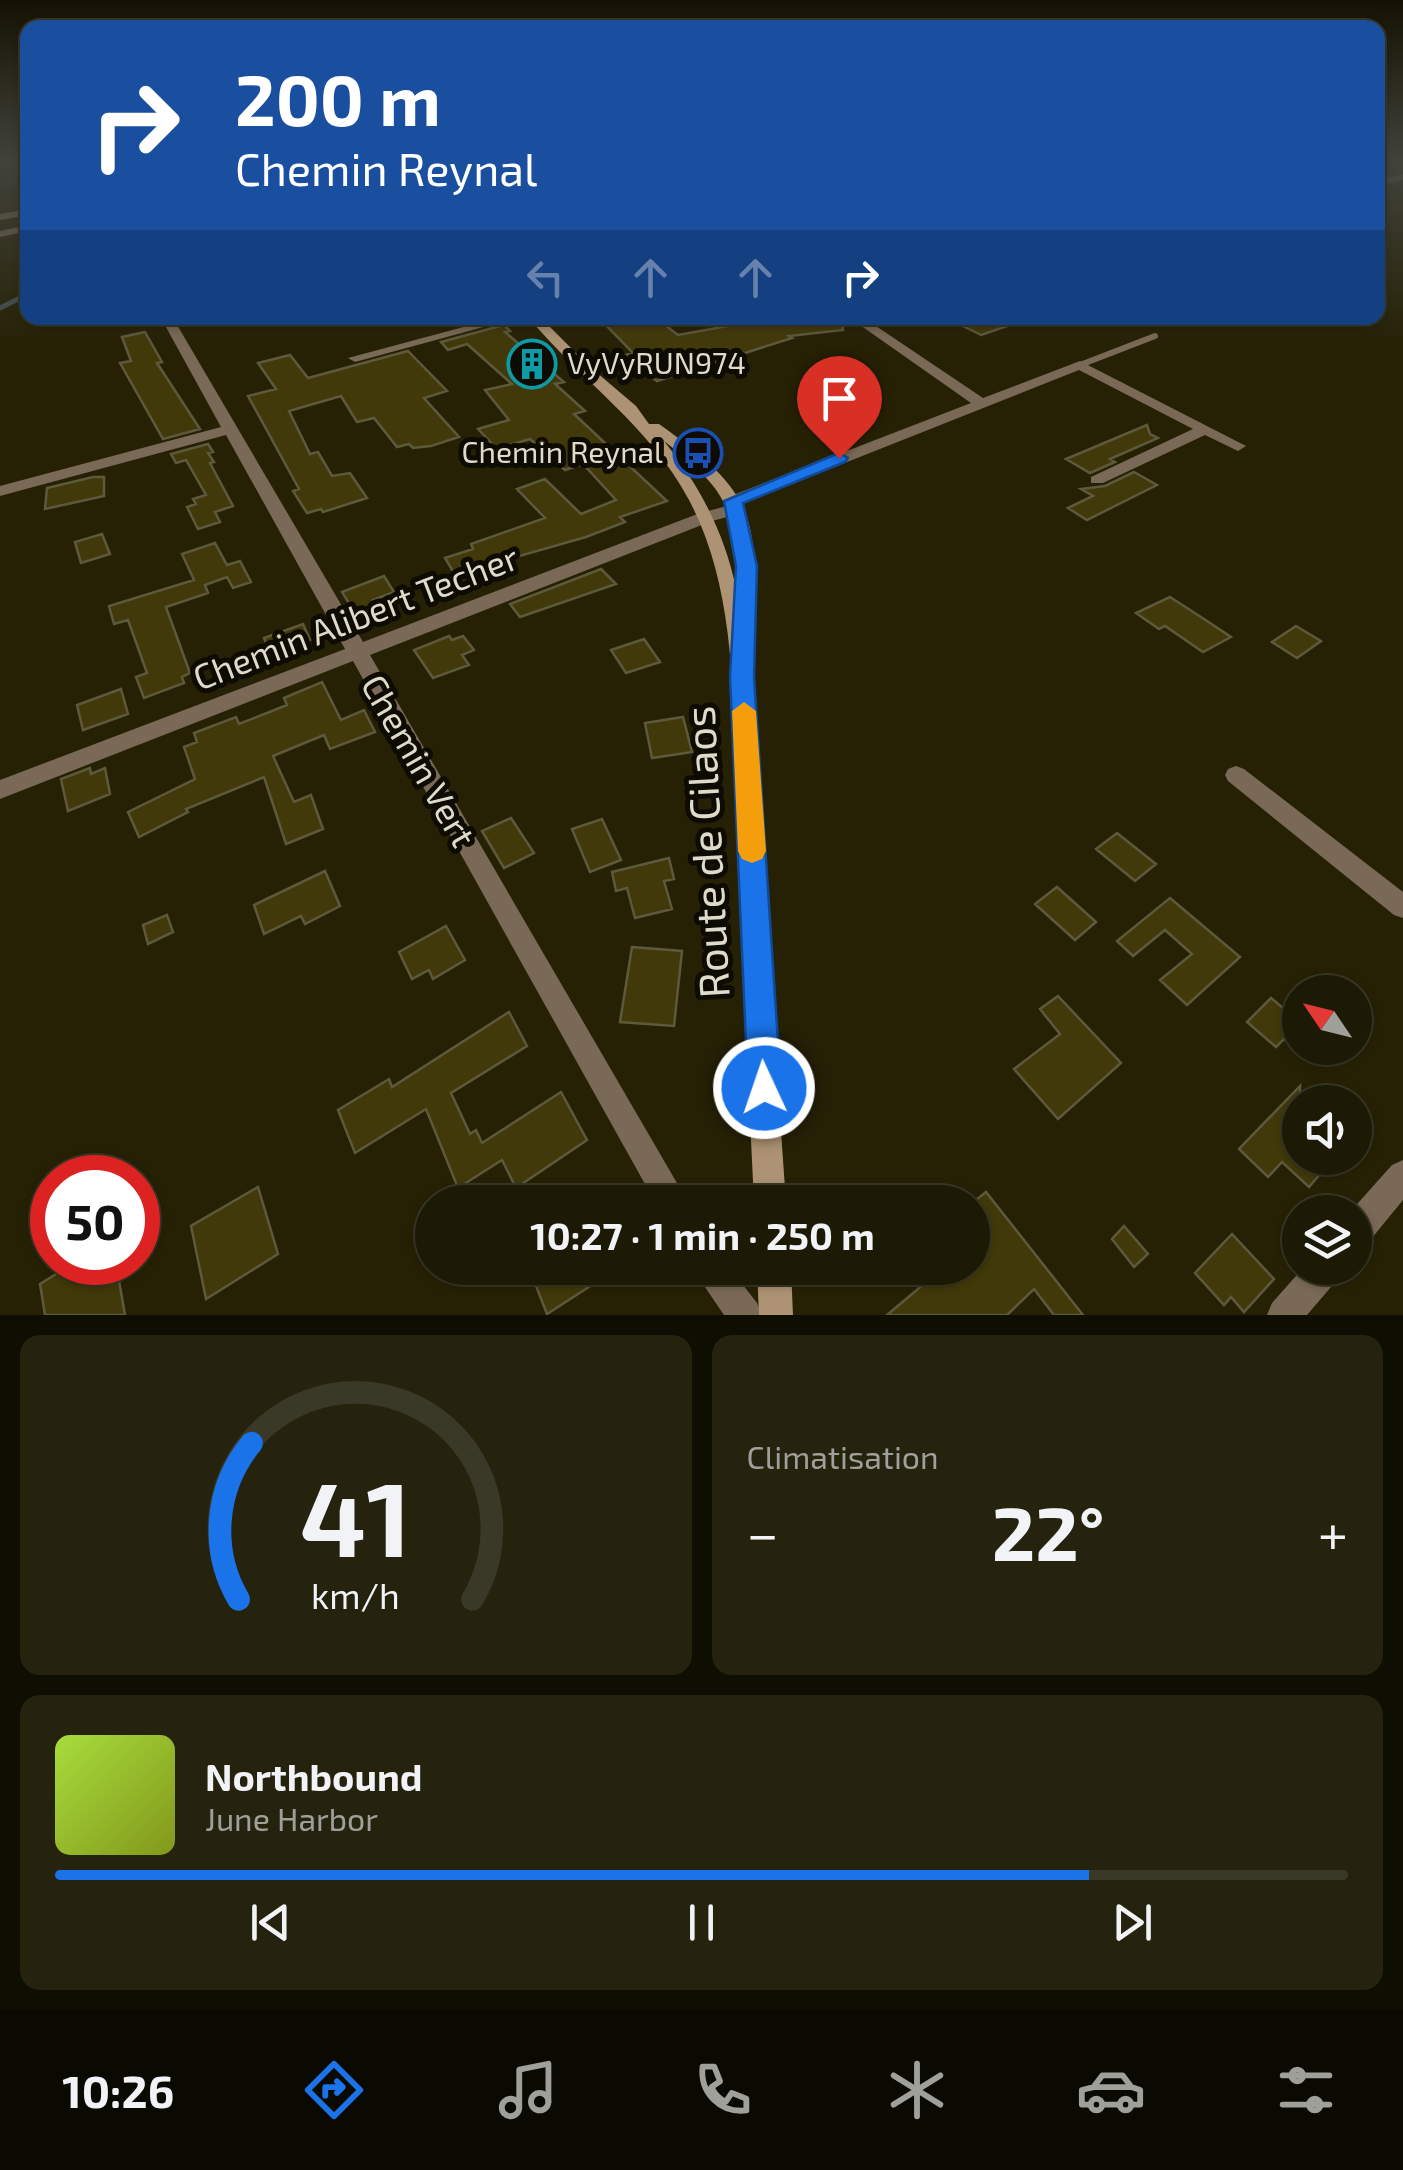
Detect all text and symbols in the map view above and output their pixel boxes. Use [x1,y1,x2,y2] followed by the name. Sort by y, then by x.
[235,56,441,140] text: 200 m
[70,60,200,190] icon: right
[235,141,537,195] text: Chemin Reynal
[518,250,573,305] icon: left
[623,250,678,305] icon: ahead
[728,250,783,305] icon: ahead
[833,250,888,305] icon: right
[506,338,558,390] building icon: VyVyRUN974
[567,344,746,380] place label: VyVyRUN974
[797,356,882,459] pin
[812,371,867,426] icon: arrive
[672,427,724,479] bus stop icon: Chemin Reynal
[461,433,663,469] place label: Chemin Reynal
[187,535,524,698] street label: Chemin Alibert Techer
[354,666,486,854] street label: Chemin Vert
[672,705,738,999] street label: Route de Cilaos
[1282,975,1372,1065] north arrow
[1282,975,1372,1285] map controls
[712,1036,816,1140] position arrow
[1282,1085,1372,1175] button: sound
[30,1155,160,1285] speed limit sign: 50
[1282,1195,1372,1285] button: layers
[530,1212,875,1258] text: 10:27 · 1 min · 250 m
[747,1437,939,1475] text: Climatisation
[300,1453,411,1578] text: 41
[992,1486,1105,1576] text: 22°
[747,1499,779,1565] text: −
[1318,1499,1348,1565] text: +
[311,1573,400,1616] text: km/h
[205,1753,423,1799] text: Northbound
[205,1799,378,1837] text: June Harbor
[243,1895,298,1950] icon: previous
[674,1895,729,1950] icon: pause
[1105,1895,1160,1950] icon: next
[299,2055,369,2125] icon: directions
[493,2055,563,2125] icon: music
[688,2055,758,2125] icon: phone
[882,2055,952,2125] icon: climate
[1076,2055,1146,2125] icon: car
[1271,2055,1341,2125] icon: filters
[62,2063,174,2117] text: 10:26

